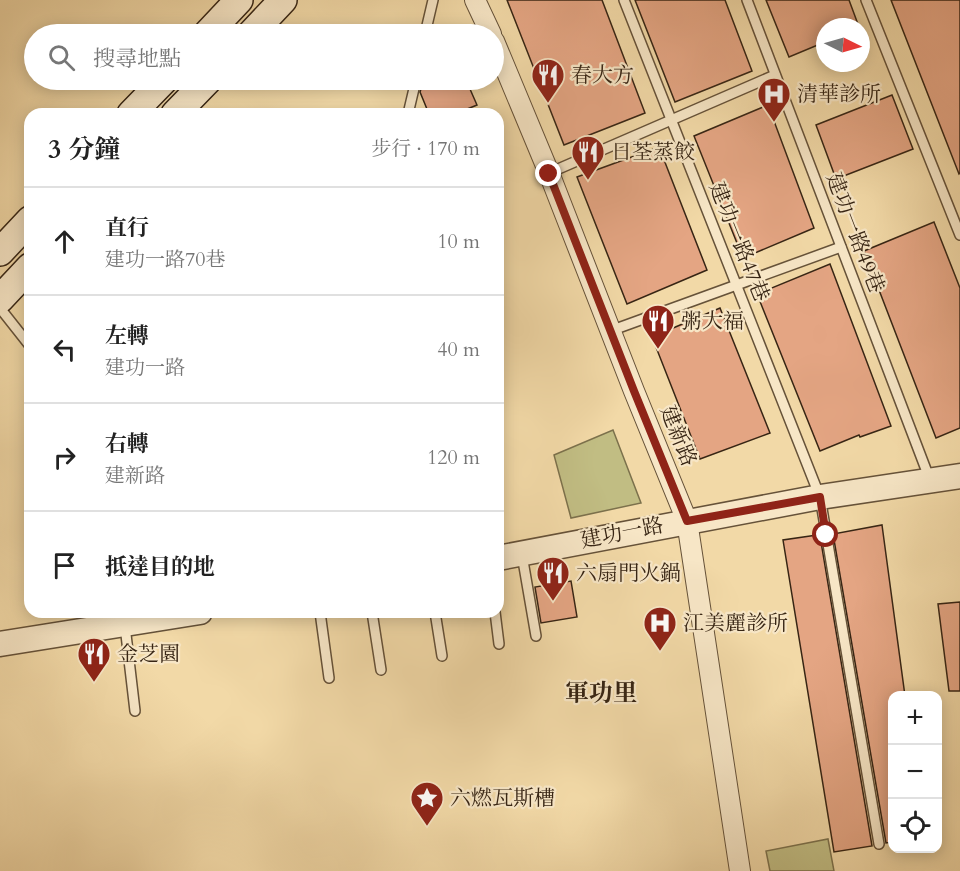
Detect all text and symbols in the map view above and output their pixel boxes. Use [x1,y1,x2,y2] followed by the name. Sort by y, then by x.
[816,18,870,72] north arrow
[24,24,504,90] search box
[45,41,78,74] icon: search
[93,44,181,74] text: 搜尋地點
[530,57,566,104] restaurant icon: 春大方
[571,61,634,90] place label: 春大方
[756,76,792,123] hospital icon: 清華診所
[797,80,881,109] place label: 清華診所
[48,132,120,167] text: 3 分鐘
[570,134,606,181] restaurant icon: 日荃蒸餃
[371,135,480,162] text: 步行 · 170 m
[611,138,695,167] place label: 日荃蒸餃
[535,160,561,186] route end
[819,169,891,297] street label: 建功一路49巷
[702,178,776,306] street label: 建功一路47巷
[105,213,149,243] text: 直行
[48,225,81,258] icon: ahead
[437,228,480,255] text: 10 m
[105,246,226,273] text: 建功一路70巷
[640,303,676,350] restaurant icon: 粥大福
[681,307,744,336] place label: 粥大福
[105,321,149,351] text: 左轉
[48,333,81,366] icon: left
[437,336,480,363] text: 40 m
[105,354,185,381] text: 建功一路
[653,401,703,471] street label: 建新路
[105,429,149,459] text: 右轉
[48,441,81,474] icon: right
[427,444,480,471] text: 120 m
[105,462,165,489] text: 建新路
[578,511,666,555] street label: 建功一路
[812,521,838,547] route start
[48,549,81,582] icon: arrive
[105,552,215,582] text: 抵達目的地
[535,555,571,602] restaurant icon: 六扇門火鍋
[576,559,681,588] place label: 六扇門火鍋
[642,605,678,652] hospital icon: 江美麗診所
[683,609,788,638] place label: 江美麗診所
[76,636,112,683] restaurant icon: 金芝園
[117,640,180,669] place label: 金芝園
[565,677,637,710] district label: 軍功里
[888,691,942,853] map controls
[888,691,942,745] button: +
[888,745,942,799] button: −
[409,780,445,827] place icon: 六燃瓦斯槽
[450,784,555,813] place label: 六燃瓦斯槽
[888,799,942,853] button: locate

